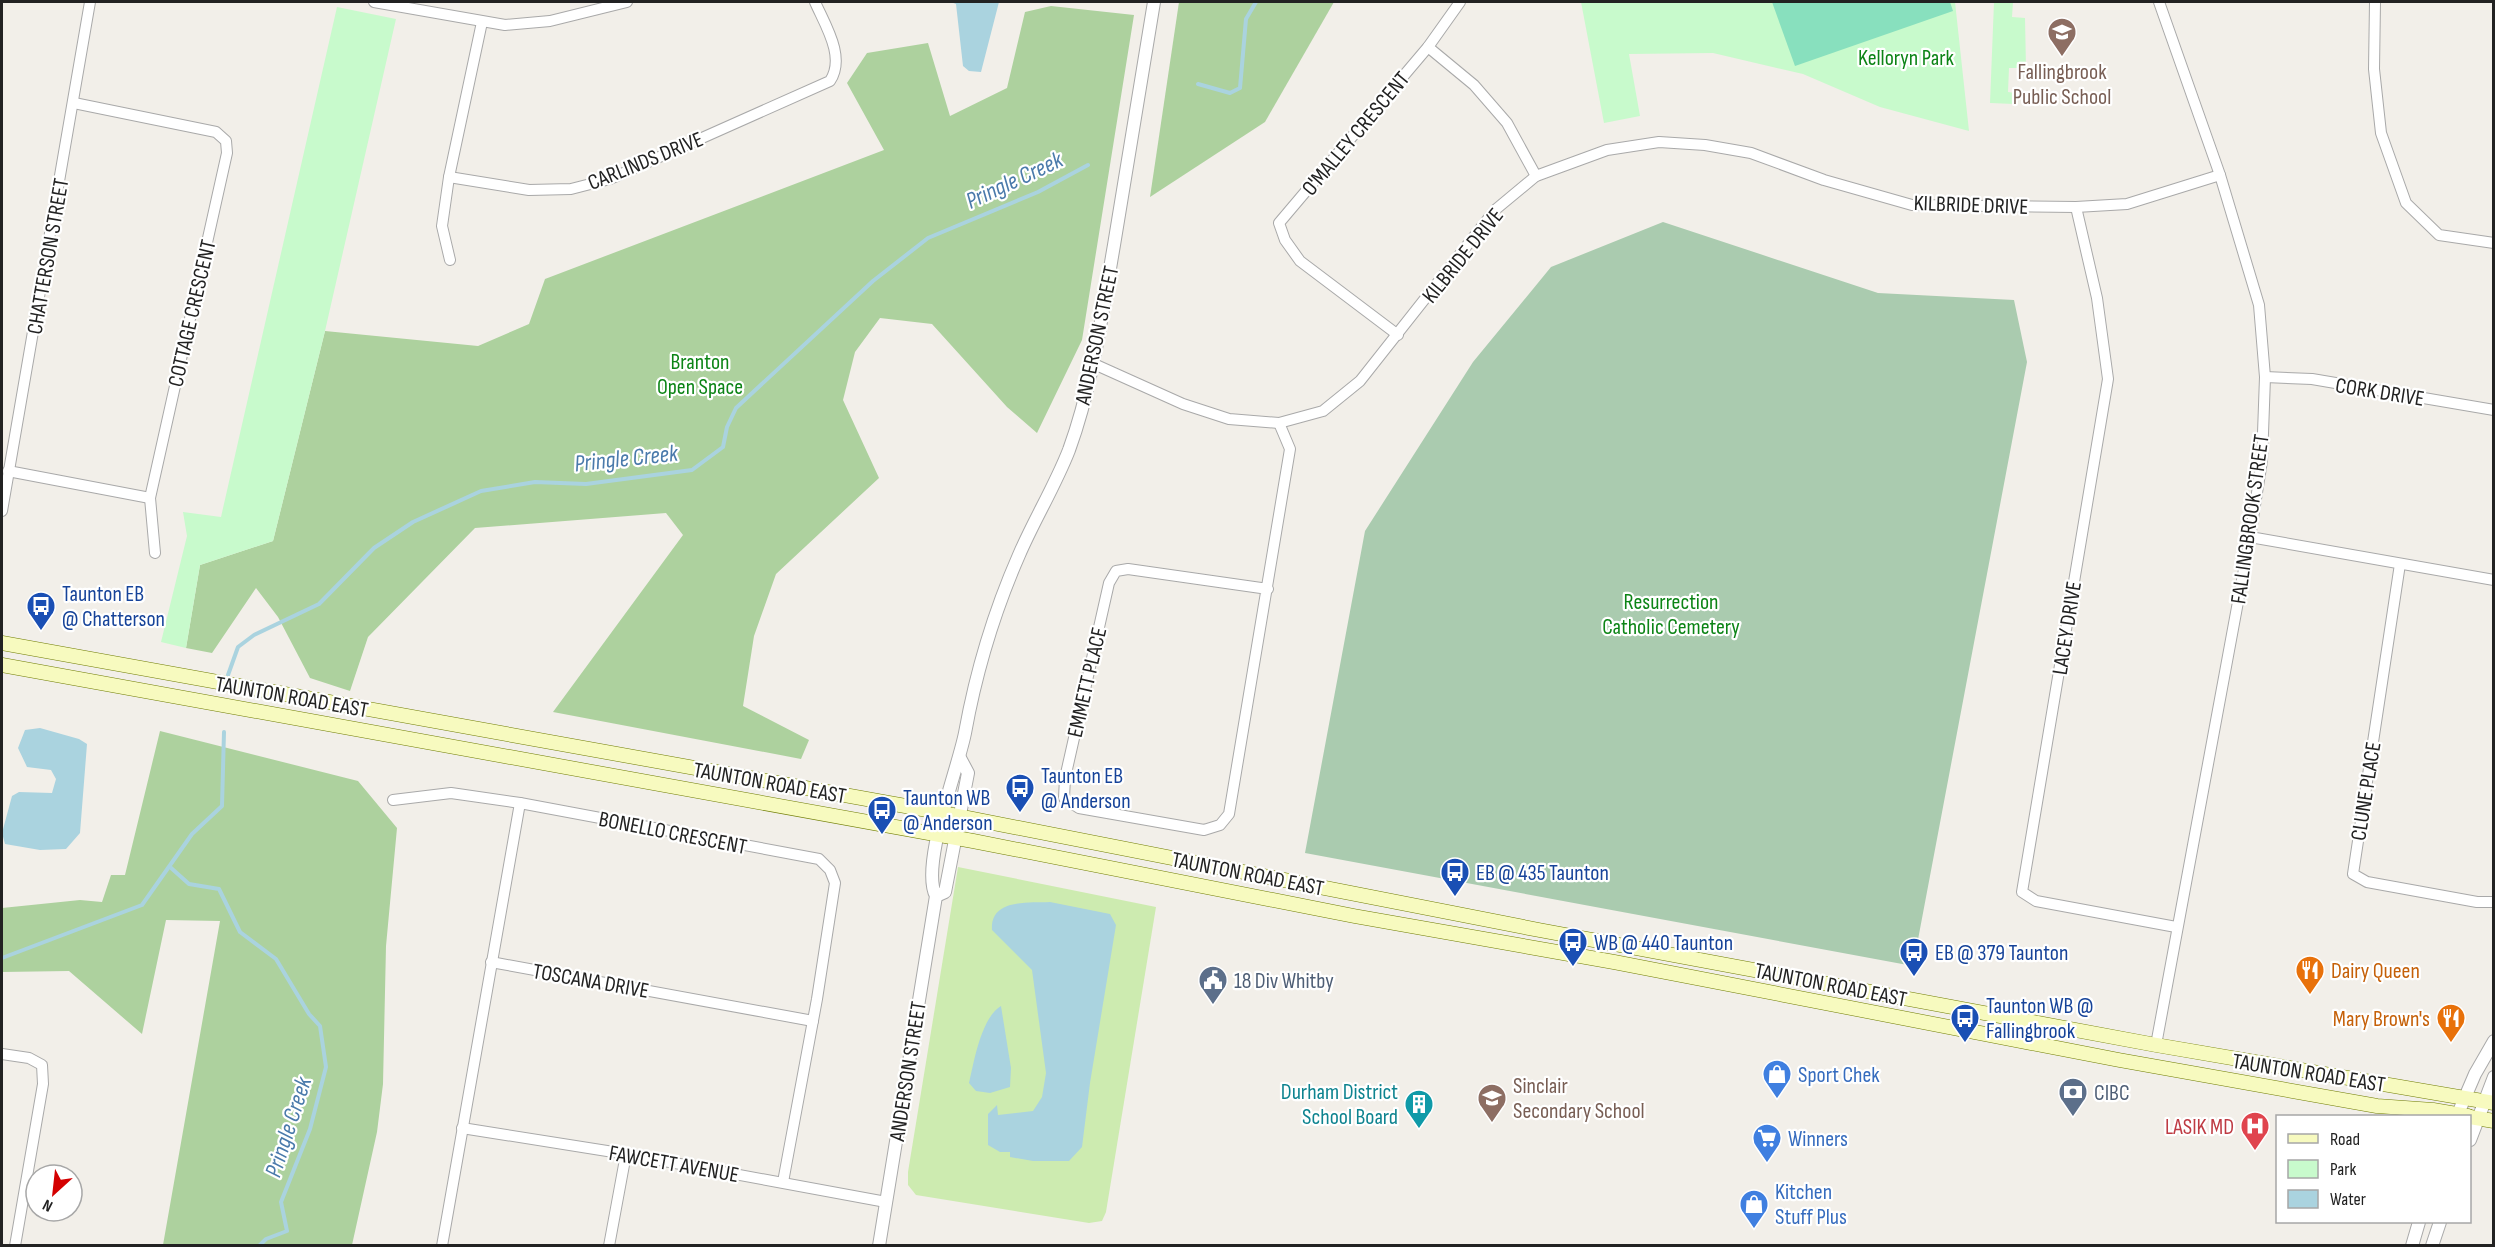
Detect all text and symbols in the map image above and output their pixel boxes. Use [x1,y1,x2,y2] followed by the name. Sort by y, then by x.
[2046,16,2078,58] school or university icon: Fallingbrook Public School
[1858,45,1955,72] park label: Kelloryn Park
[2013,59,2111,111] place label: Fallingbrook Public School
[1296,66,1416,202] street label: O'MALLEY CRESCENT
[584,126,707,197] street label: CARLINDS DRIVE
[961,145,1068,216] water label: Pringle Creek
[21,176,75,336] street label: CHATTERSON STREET
[1913,190,2029,221] street label: KILBRIDE DRIVE
[1417,203,1510,309] street label: KILBRIDE DRIVE
[162,237,223,389] street label: COTTAGE CRESCENT
[1069,263,1125,408] street label: ANDERSON STREET
[657,349,743,401] park label: Branton Open Space
[2333,372,2426,413] street label: CORK DRIVE
[2225,433,2276,606] street label: FALLINGBROOK STREET
[573,439,680,478] water label: Pringle Creek
[2047,580,2088,677] street label: LACEY DRIVE
[62,581,165,633] place label: Taunton EB @ Chatterson
[1602,589,1740,641] park label: Resurrection Catholic Cemetery
[25,590,57,632] bus stop icon: Taunton EB @ Chatterson
[1062,625,1113,740] street label: EMMETT PLACE
[213,671,370,724] street label: TAUNTON ROAD EAST
[2345,740,2388,843] street label: CLUNE PLACE
[691,757,848,810] street label: TAUNTON ROAD EAST
[1041,763,1131,815] place label: Taunton EB @ Anderson
[1004,772,1036,814] bus stop icon: Taunton EB @ Anderson
[903,785,993,837] place label: Taunton WB @ Anderson
[866,794,898,836] bus stop icon: Taunton WB @ Anderson
[596,806,749,861] street label: BONELLO CRESCENT
[1169,846,1326,902] street label: TAUNTON ROAD EAST
[1439,856,1471,898] bus stop icon: EB @ 435 Taunton
[1476,860,1609,887] place label: EB @ 435 Taunton
[1557,926,1589,968] bus stop icon: WB @ 440 Taunton
[1594,930,1733,957] place label: WB @ 440 Taunton
[1898,936,1930,978] bus stop icon: EB @ 379 Taunton
[1935,940,2068,967] place label: EB @ 379 Taunton
[2294,954,2326,996] restaurant icon: Dairy Queen
[1752,957,1909,1013] street label: TAUNTON ROAD EAST
[531,958,651,1005] street label: TOSCANA DRIVE
[2331,958,2420,985] place label: Dairy Queen
[1197,964,1229,1006] public building icon: 18 Div Whitby
[1234,968,1334,995] place label: 18 Div Whitby
[1986,993,2093,1045] place label: Taunton WB @ Fallingbrook
[884,999,933,1144] street label: ANDERSON STREET
[1949,1002,1981,1044] bus stop icon: Taunton WB @ Fallingbrook
[2435,1002,2467,1044] restaurant icon: Mary Brown's
[2333,1006,2430,1033] place label: Mary Brown's
[2230,1048,2387,1099] street label: TAUNTON ROAD EAST
[1761,1058,1793,1100] shop icon: Sport Chek
[1798,1062,1880,1089] place label: Sport Chek
[259,1072,319,1181] water label: Pringle Creek
[1513,1073,1645,1125] place label: Sinclair Secondary School
[2057,1076,2089,1118] bank icon: CIBC
[1281,1079,1398,1131] place label: Durham District School Board
[2094,1080,2130,1107] place label: CIBC
[1476,1082,1508,1124] school or university icon: Sinclair Secondary School
[1403,1088,1435,1130] building icon: Durham District School Board
[2239,1110,2271,1152] hospital icon: LASIK MD
[2165,1114,2234,1141] place label: LASIK MD
[2276,1115,2471,1223] legend
[1751,1122,1783,1164] supermarket icon: Winners
[1788,1126,1848,1153] place label: Winners
[2330,1129,2360,1150] text: Road
[607,1140,741,1189] street label: FAWCETT AVENUE
[2330,1159,2356,1180] text: Park
[24,1163,84,1223] north arrow
[1775,1179,1847,1231] place label: Kitchen Stuff Plus
[1738,1188,1770,1230] shop icon: Kitchen Stuff Plus
[2330,1189,2366,1210] text: Water
[40,1195,56,1215] text: N

